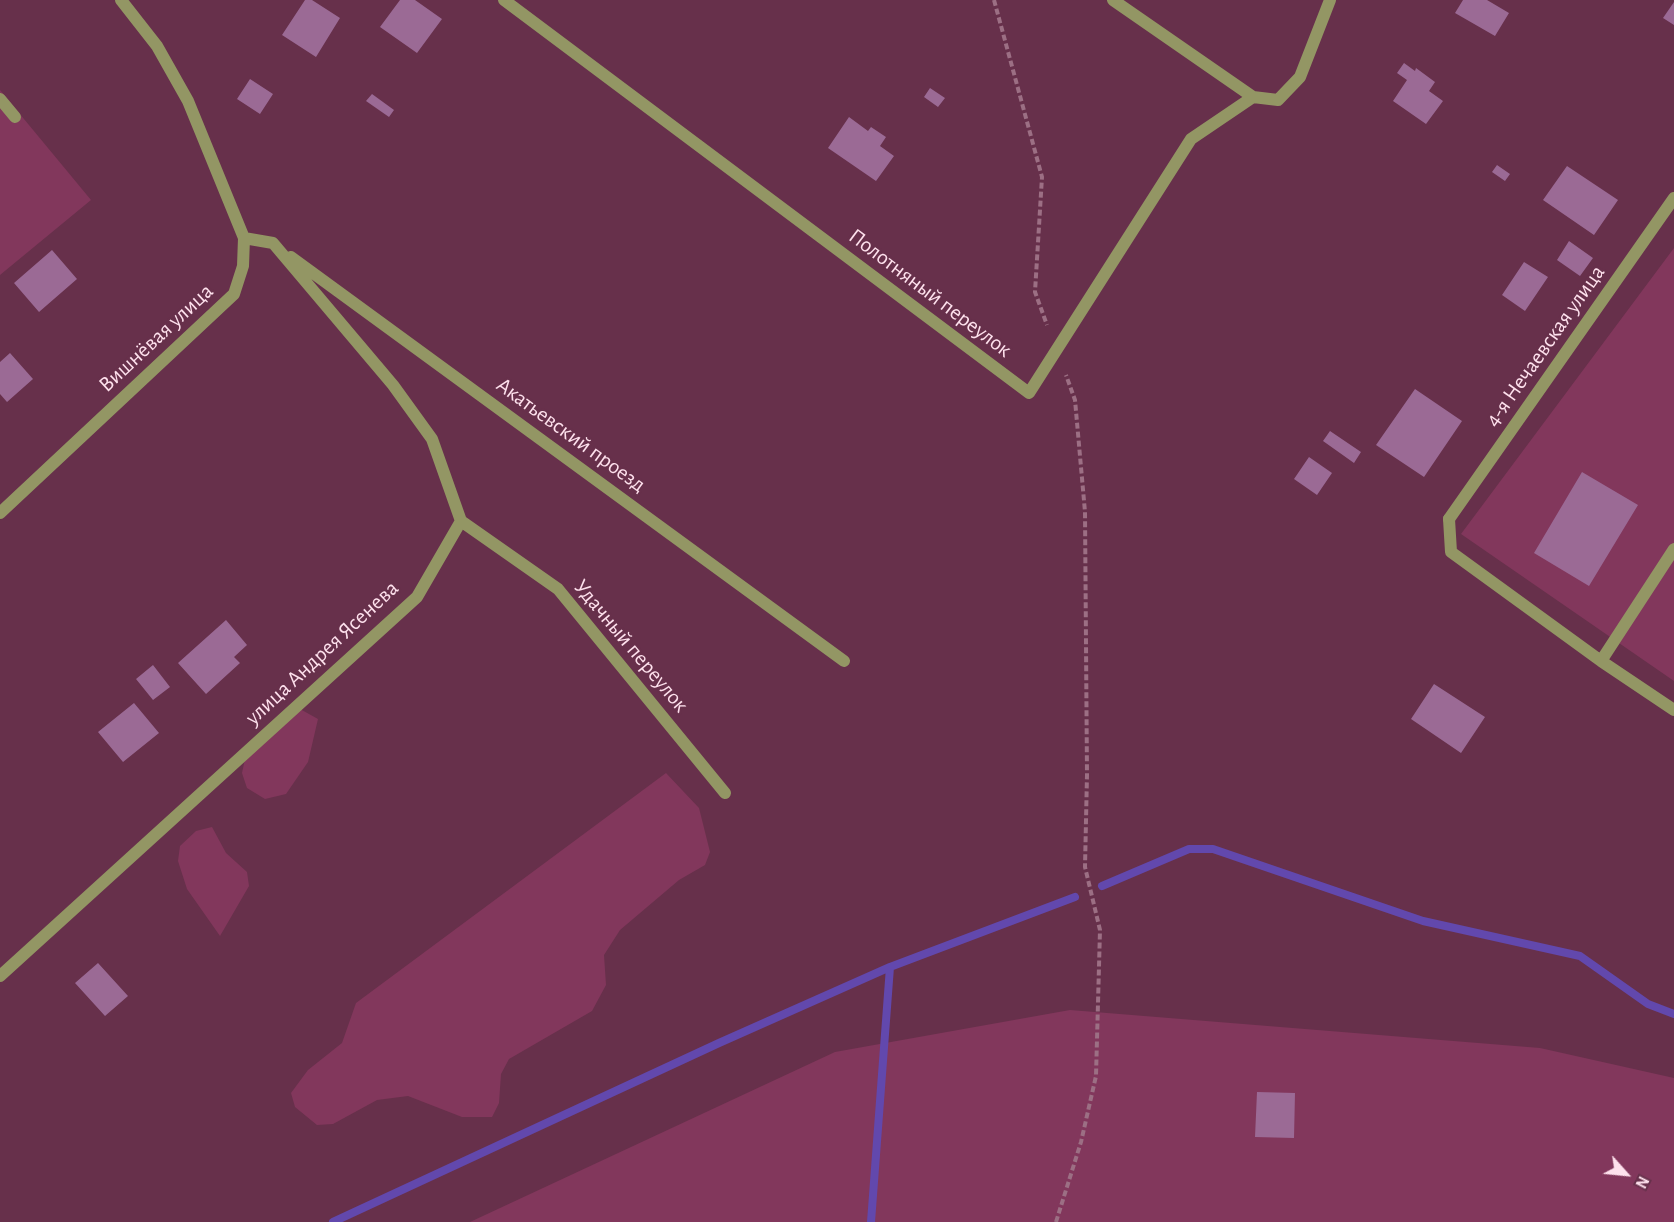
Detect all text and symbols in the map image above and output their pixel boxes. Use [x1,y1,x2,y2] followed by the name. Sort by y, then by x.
[843,223,1017,363] street label: Полотняный переулок
[1479,260,1611,432] street label: 4-я Нечаевская улица
[93,278,219,398] street label: Вишнёвая улица
[491,372,651,498] street label: Акатьевский проезд
[568,574,694,718] street label: Удачный переулок
[240,575,404,731] street label: улица Андрея Ясенева
[1596,1144,1656,1204] north arrow
[1632,1174,1652,1191] text: N

